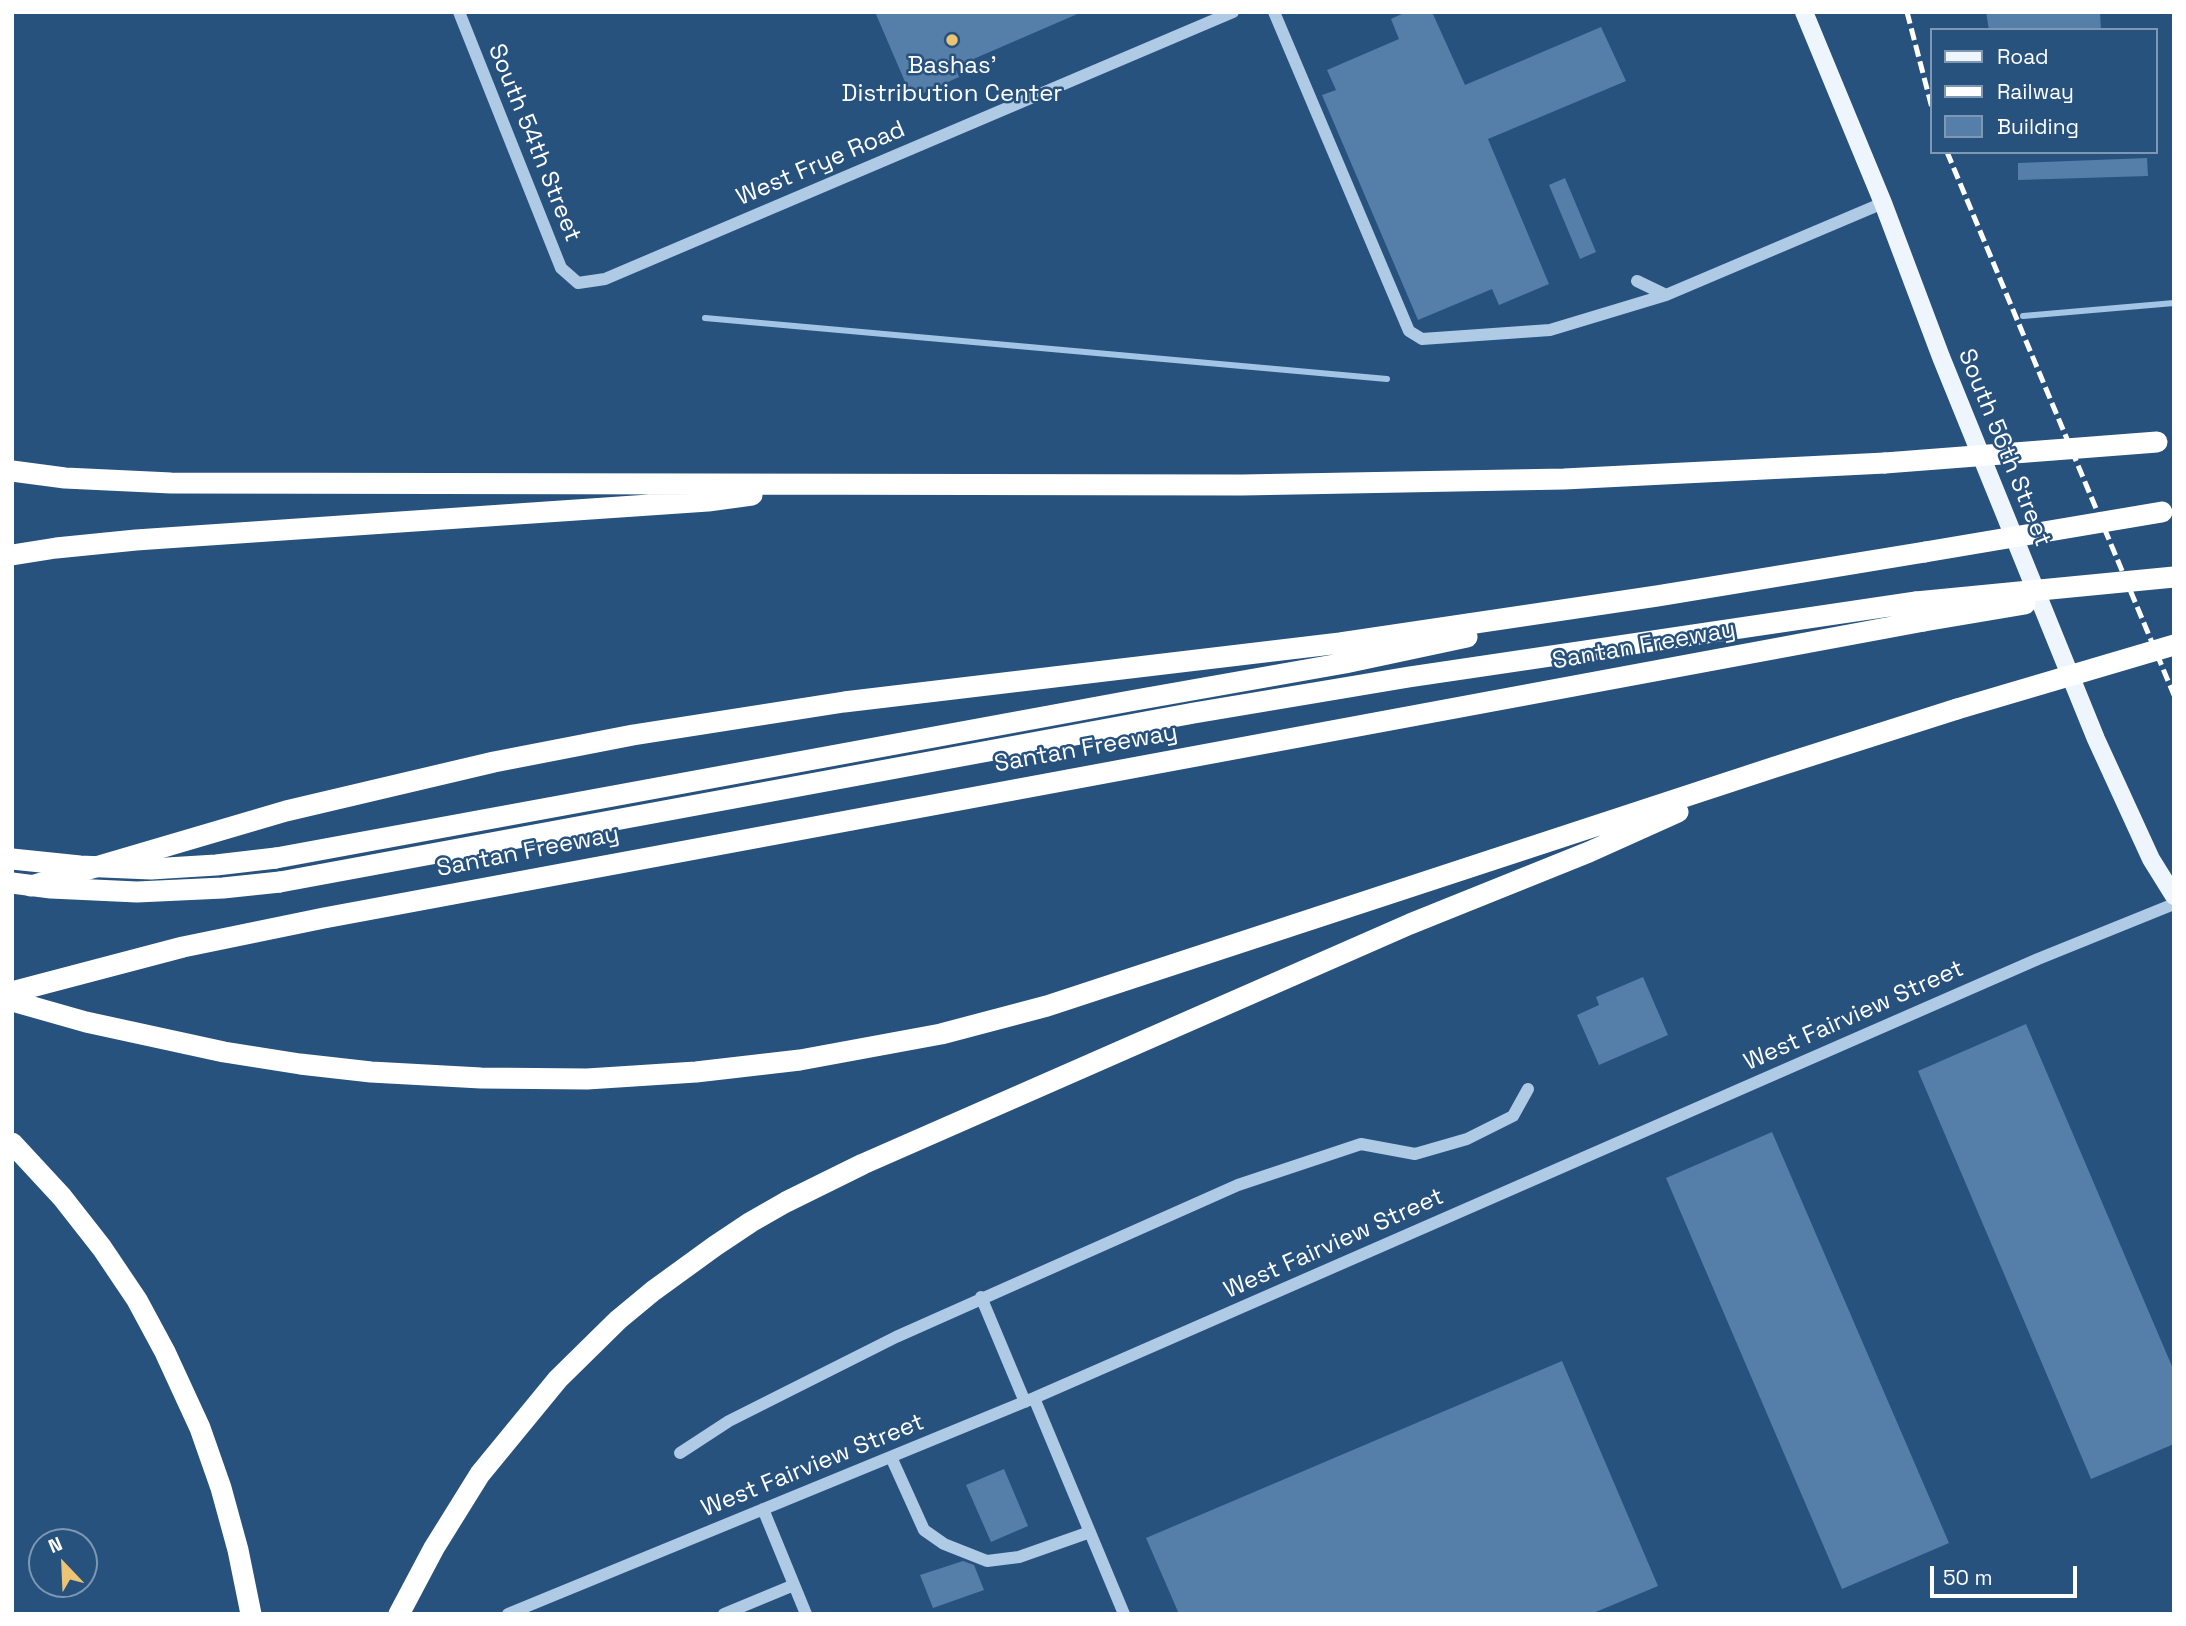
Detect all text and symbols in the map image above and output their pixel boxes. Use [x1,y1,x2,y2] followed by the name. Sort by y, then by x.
[1930,28,2158,154] legend
[944,32,960,48] marker: Bashas' Distribution Center
[481,40,587,246] street label: South 54th Street
[1997,43,2049,70] text: Road
[842,52,1062,108] place label: Bashas' Distribution Center
[1997,78,2074,105] text: Railway
[1997,113,2079,140] text: Building
[732,115,910,213] street label: West Frye Road
[1951,345,2057,551] street label: South 56th Street
[1550,616,1738,676] street label: Santan Freeway
[992,719,1180,779] street label: Santan Freeway
[434,820,622,884] street label: Santan Freeway
[1740,955,1968,1077] street label: West Fairview Street
[1220,1183,1448,1305] street label: West Fairview Street
[697,1408,929,1524] street label: West Fairview Street
[28,1528,98,1598] north arrow
[45,1531,66,1559] text: N
[1934,1552,2081,1596] scale bar
[1943,1564,1993,1591] text: 50 m

